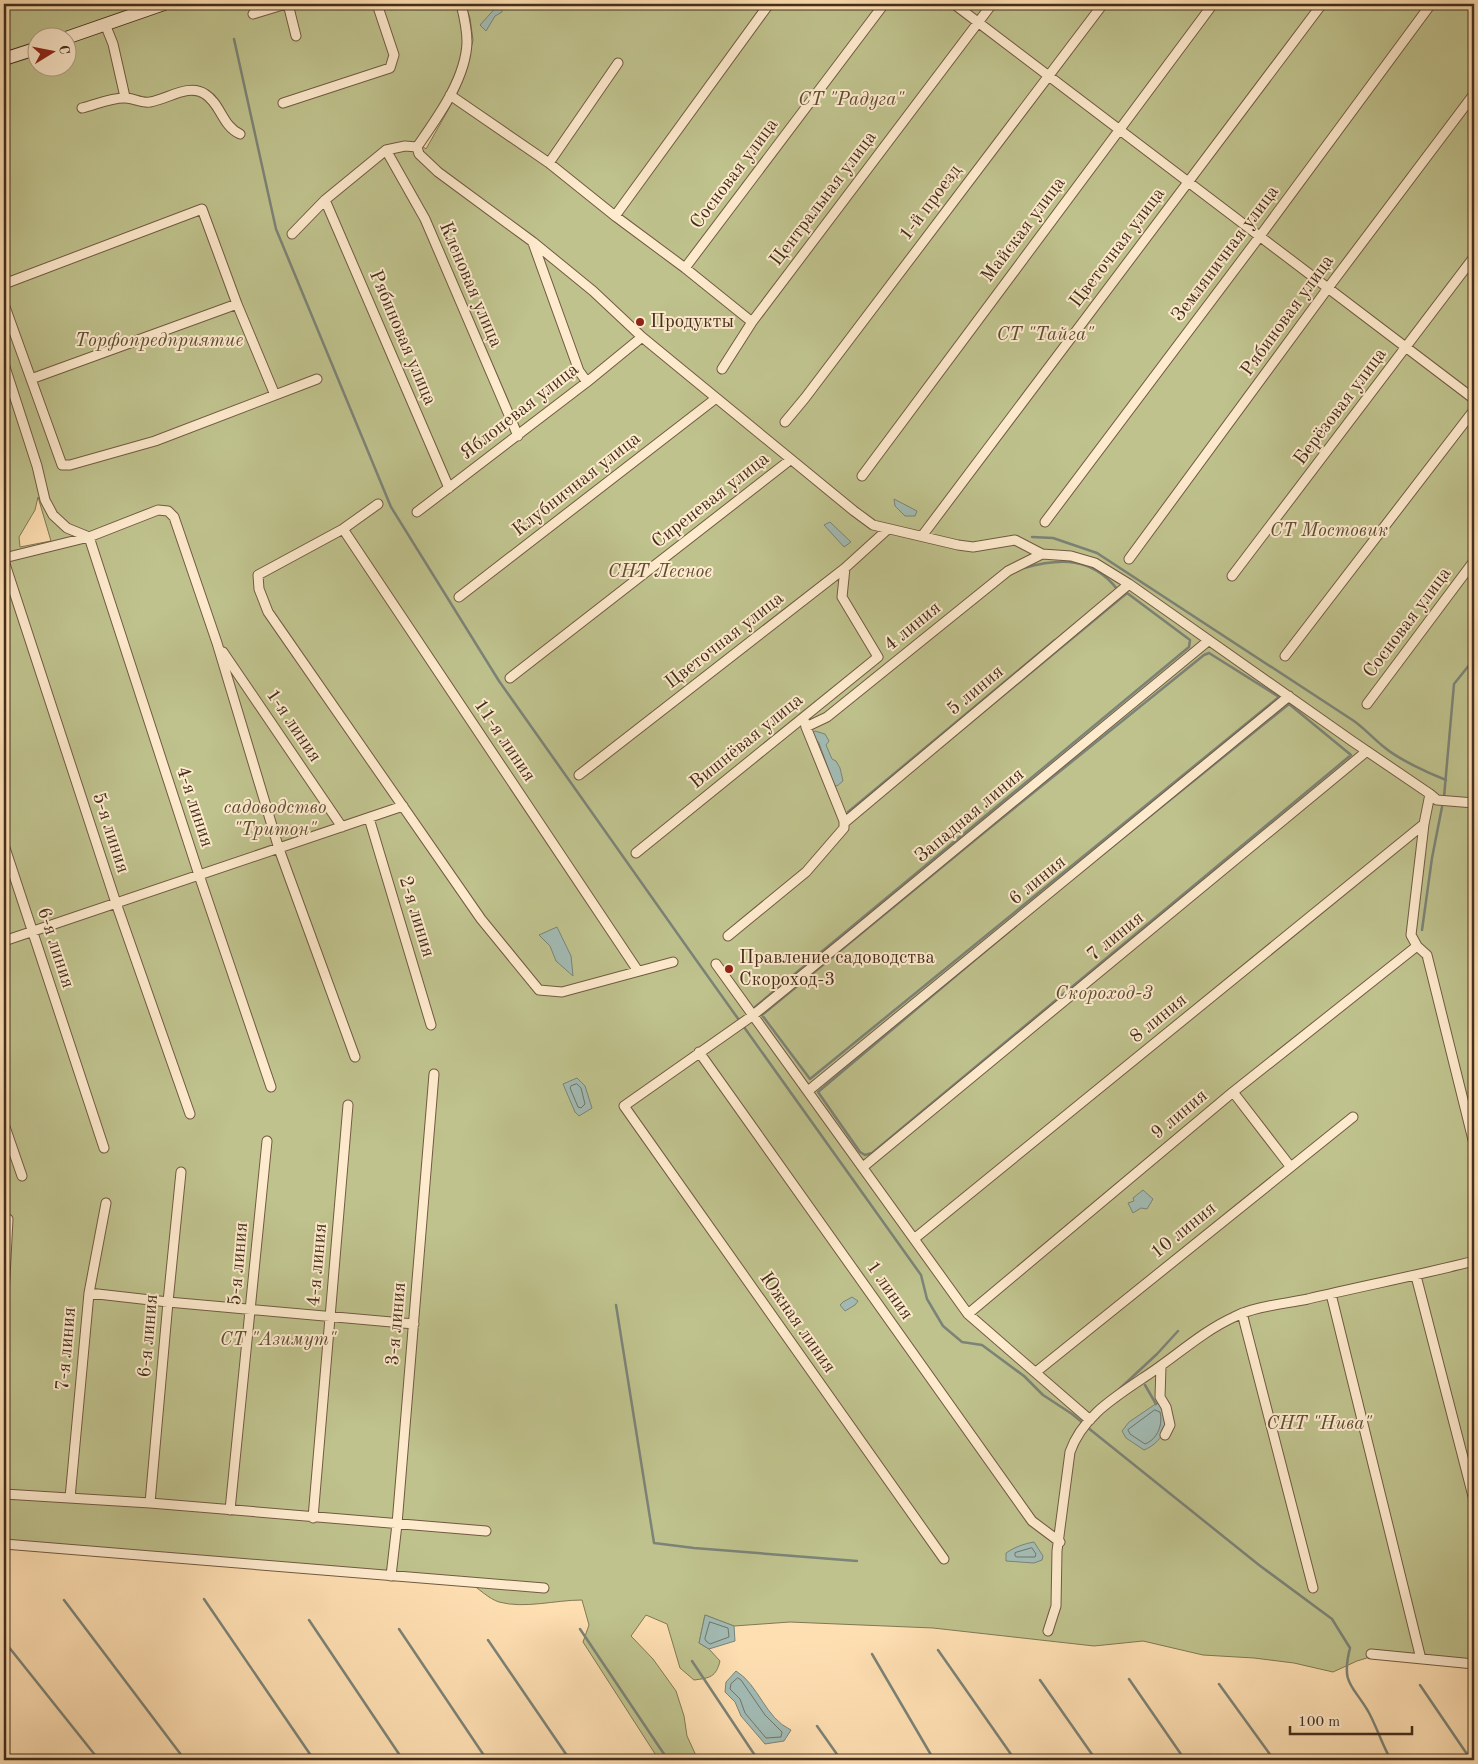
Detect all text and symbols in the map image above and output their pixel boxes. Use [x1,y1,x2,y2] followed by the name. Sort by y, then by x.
[28,28,78,78] north arrow
[56,44,72,56] text: С
[798,91,905,110] park label: СТ "Радуга"
[688,115,783,233] street label: Сосновая улица
[767,127,881,270] street label: Центральная улица
[896,161,966,244] street label: 1-й проезд
[978,173,1070,286] street label: Майская улица
[1169,182,1284,325] street label: Земляничная улица
[1067,184,1169,311] street label: Цветочная улица
[435,219,505,351] street label: Кленовая улица
[1238,251,1339,380] street label: Рябиновая улица
[365,268,439,409] street label: Рябиновая улица
[650,313,734,332] place label: Продукты
[634,316,646,328] marker: Продукты
[996,326,1094,345] park label: СТ "Тайга"
[75,332,243,351] park label: Торфопредприятие
[1291,345,1391,469] street label: Берёзовая улица
[457,360,583,464] street label: Яблоневая улица
[509,429,645,541] street label: Клубничная улица
[649,449,774,553] street label: Сиреневая улица
[1270,522,1388,541] park label: СТ Мостовик
[608,563,712,582] park label: СНТ Лесное
[1361,564,1456,682] street label: Сосновая улица
[662,589,788,693] street label: Цветочная улица
[881,599,945,655] street label: 4 линия
[944,662,1008,720] street label: 5 линия
[262,686,324,766] street label: 1-я линия
[687,690,808,793] street label: Вишнёвая улица
[470,696,538,786] street label: 11-я линия
[172,764,216,850] street label: 4-я линия
[912,765,1028,867] street label: Западная линия
[88,790,132,876] street label: 5-я линия
[224,799,327,840] park label: садоводство "Тритон"
[1006,853,1070,909] street label: 6 линия
[395,874,437,960] street label: 2-я линия
[33,905,77,991] street label: 6-я линия
[1084,909,1148,965] street label: 7 линия
[739,949,935,990] place label: Правление садоводства Скороход-3
[723,963,735,975] marker: Правление садоводства Скороход-3
[1055,985,1153,1004] park label: Скороход-3
[1127,991,1191,1047] street label: 8 линия
[1148,1086,1212,1144] street label: 9 линия
[1148,1199,1220,1263] street label: 10 линия
[226,1221,252,1306] street label: 5-я линия
[305,1222,331,1307] street label: 4-я линия
[862,1258,916,1324] street label: 1 линия
[755,1269,839,1377] street label: Южная линия
[384,1281,410,1366] street label: 3-я линия
[136,1293,162,1378] street label: 6-я линия
[54,1306,80,1391] street label: 7-я линия
[220,1331,337,1350] park label: СТ "Азимут"
[1266,1415,1372,1434] park label: СНТ "Нива"
[1290,1704,1413,1736] scale bar
[1298,1715,1340,1730] text: 100 m

